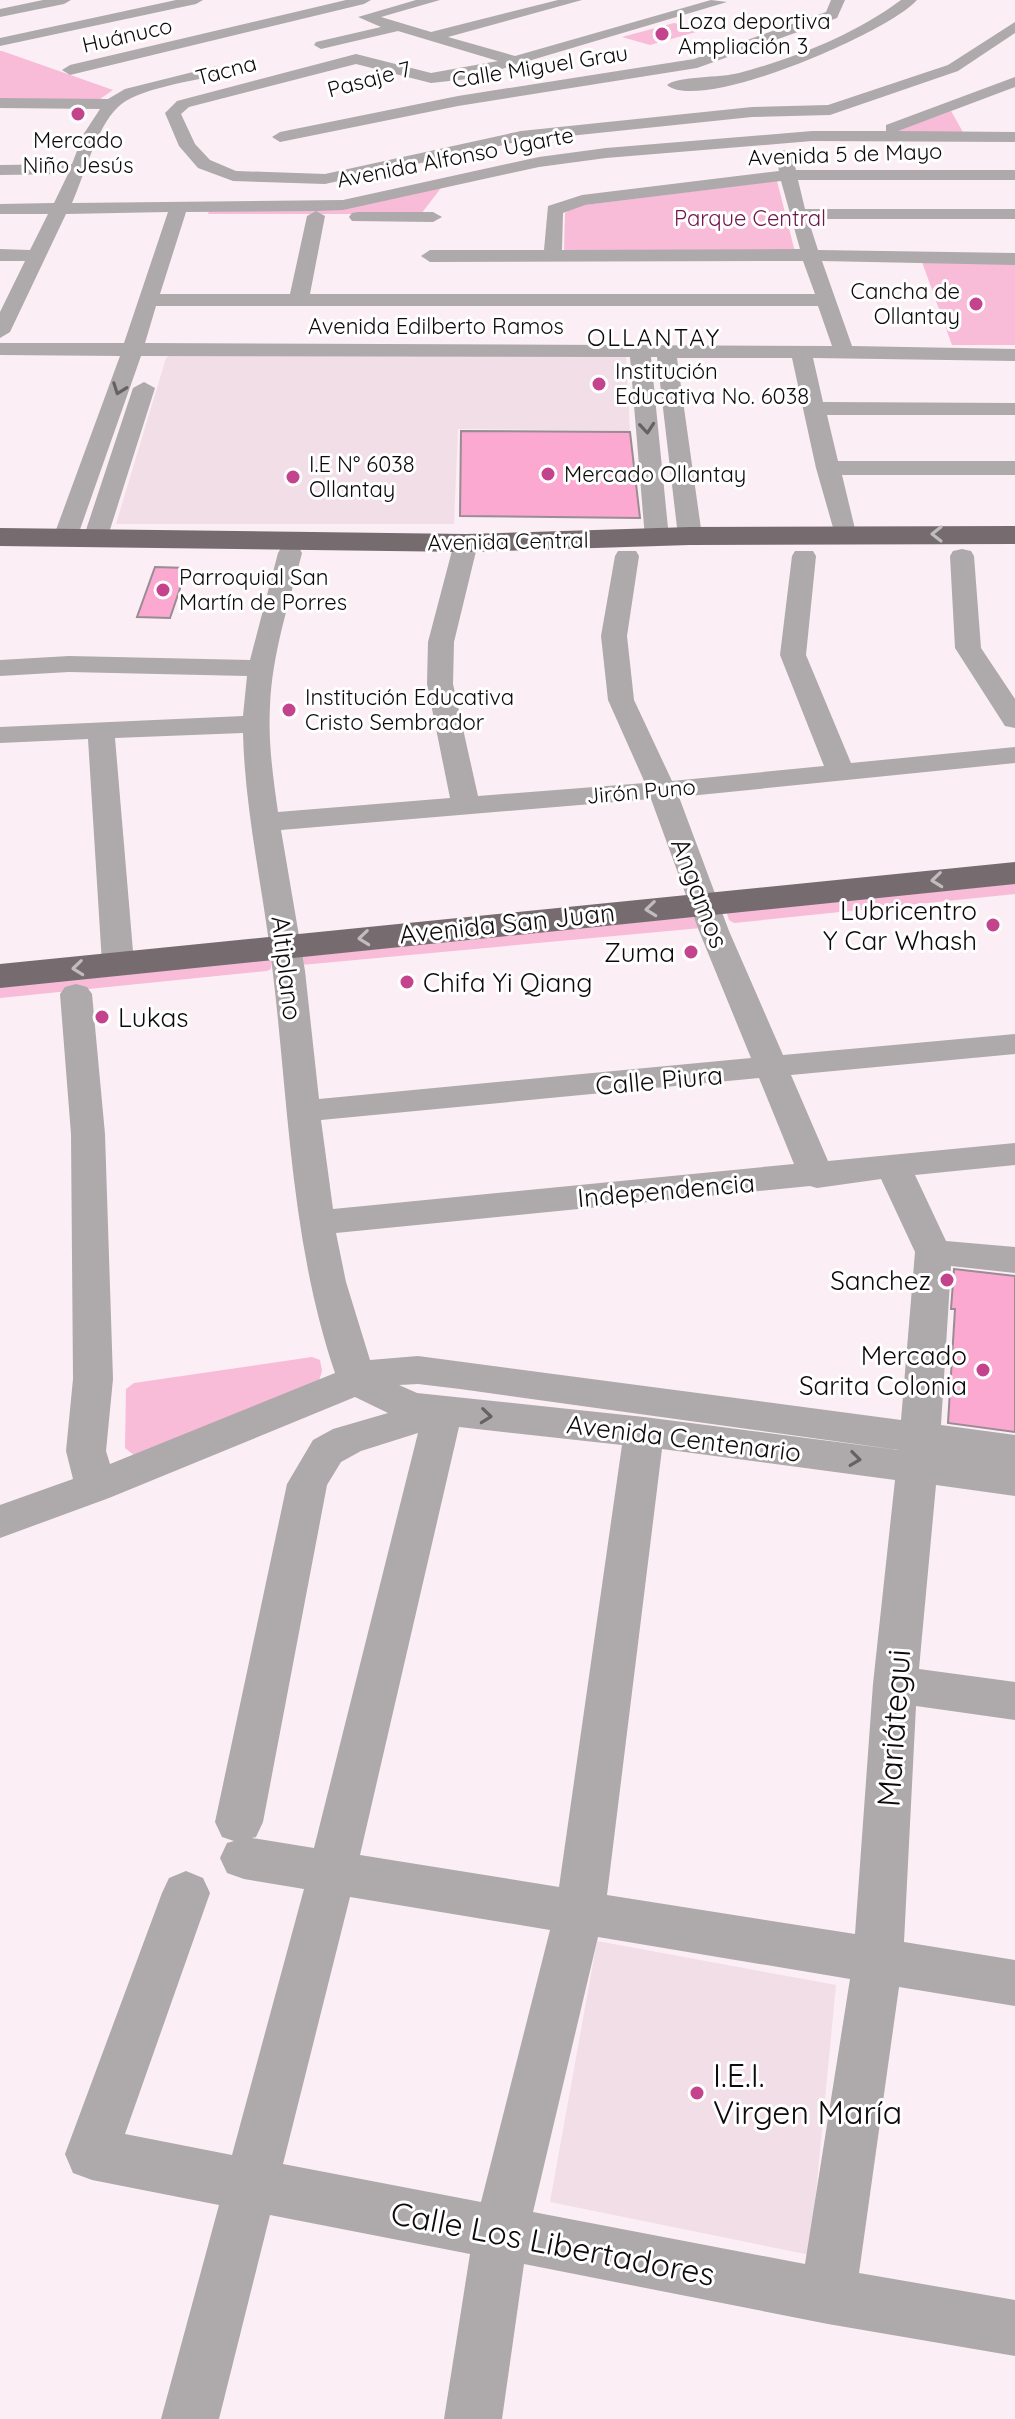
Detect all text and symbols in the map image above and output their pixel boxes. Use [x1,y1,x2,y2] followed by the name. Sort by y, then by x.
[678,7,831,60] place label: Loza deportiva Ampliación 3
[79,11,175,59] street label: Huánuco
[653,25,671,43] marker: Loza deportiva Ampliación 3
[450,38,630,94] street label: Calle Miguel Grau
[192,48,260,92] street label: Tacna
[324,54,414,104] street label: Pasaje 7
[69,105,87,123] marker: Mercado Niño Jesús
[334,120,576,194] street label: Avenida Alfonso Ugarte
[23,126,133,179] place label: Mercado Niño Jesús
[747,137,943,171] street label: Avenida 5 de Mayo
[674,204,826,232] park label: Parque Central
[851,277,960,330] place label: Cancha de Ollantay
[967,295,985,313] marker: Cancha de Ollantay
[308,312,564,340] street label: Avenida Edilberto Ramos
[587,322,721,352] district label: OLLANTAY
[615,357,809,410] place label: Institución Educativa No. 6038
[590,375,608,393] marker: Institución Educativa No. 6038
[112,381,128,395] one-way arrow
[639,422,656,435] one-way arrow
[309,450,415,503] place label: I.E N° 6038 Ollantay
[564,460,746,488] place label: Mercado Ollantay
[539,465,557,483] marker: Mercado Ollantay
[284,468,302,486] marker: I.E N° 6038 Ollantay
[930,525,943,543] one-way arrow
[427,526,589,556] street label: Avenida Central
[179,563,347,616] place label: Parroquial San Martín de Porres
[154,581,172,599] marker: Parroquial San Martín de Porres
[305,683,514,736] place label: Institución Educativa Cristo Sembrador
[280,701,298,719] marker: Institución Educativa Cristo Sembrador
[585,772,697,810] street label: Jirón Puno
[664,833,736,953] street label: Angamos
[930,872,943,889] one-way arrow
[823,894,977,957] place label: Lubricentro Y Car Whash
[398,895,616,951] street label: Avenida San Juan
[644,900,657,917] one-way arrow
[264,914,310,1022] street label: Altiplano
[984,916,1002,934] marker: Lubricentro Y Car Whash
[357,929,370,946] one-way arrow
[604,936,675,969] place label: Zuma
[682,943,700,961] marker: Zuma
[71,959,84,976] one-way arrow
[423,966,592,999] place label: Chifa Yi Qiang
[398,973,416,991] marker: Chifa Yi Qiang
[118,1001,188,1034] place label: Lukas
[93,1008,111,1026] marker: Lukas
[594,1058,724,1102] street label: Calle Piura
[576,1166,756,1214] street label: Independencia
[830,1264,931,1297] place label: Sanchez
[938,1271,956,1289] marker: Sanchez
[799,1339,967,1402] place label: Mercado Sarita Colonia
[974,1361,992,1379] marker: Mercado Sarita Colonia
[480,1407,493,1424] one-way arrow
[565,1407,803,1469] street label: Avenida Centenario
[849,1451,862,1468] one-way arrow
[868,1648,918,1808] street label: Mariátegui
[713,2055,902,2132] place label: I.E.I. Virgen María
[688,2084,706,2102] marker: I.E.I. Virgen María
[388,2192,718,2294] street label: Calle Los Libertadores

